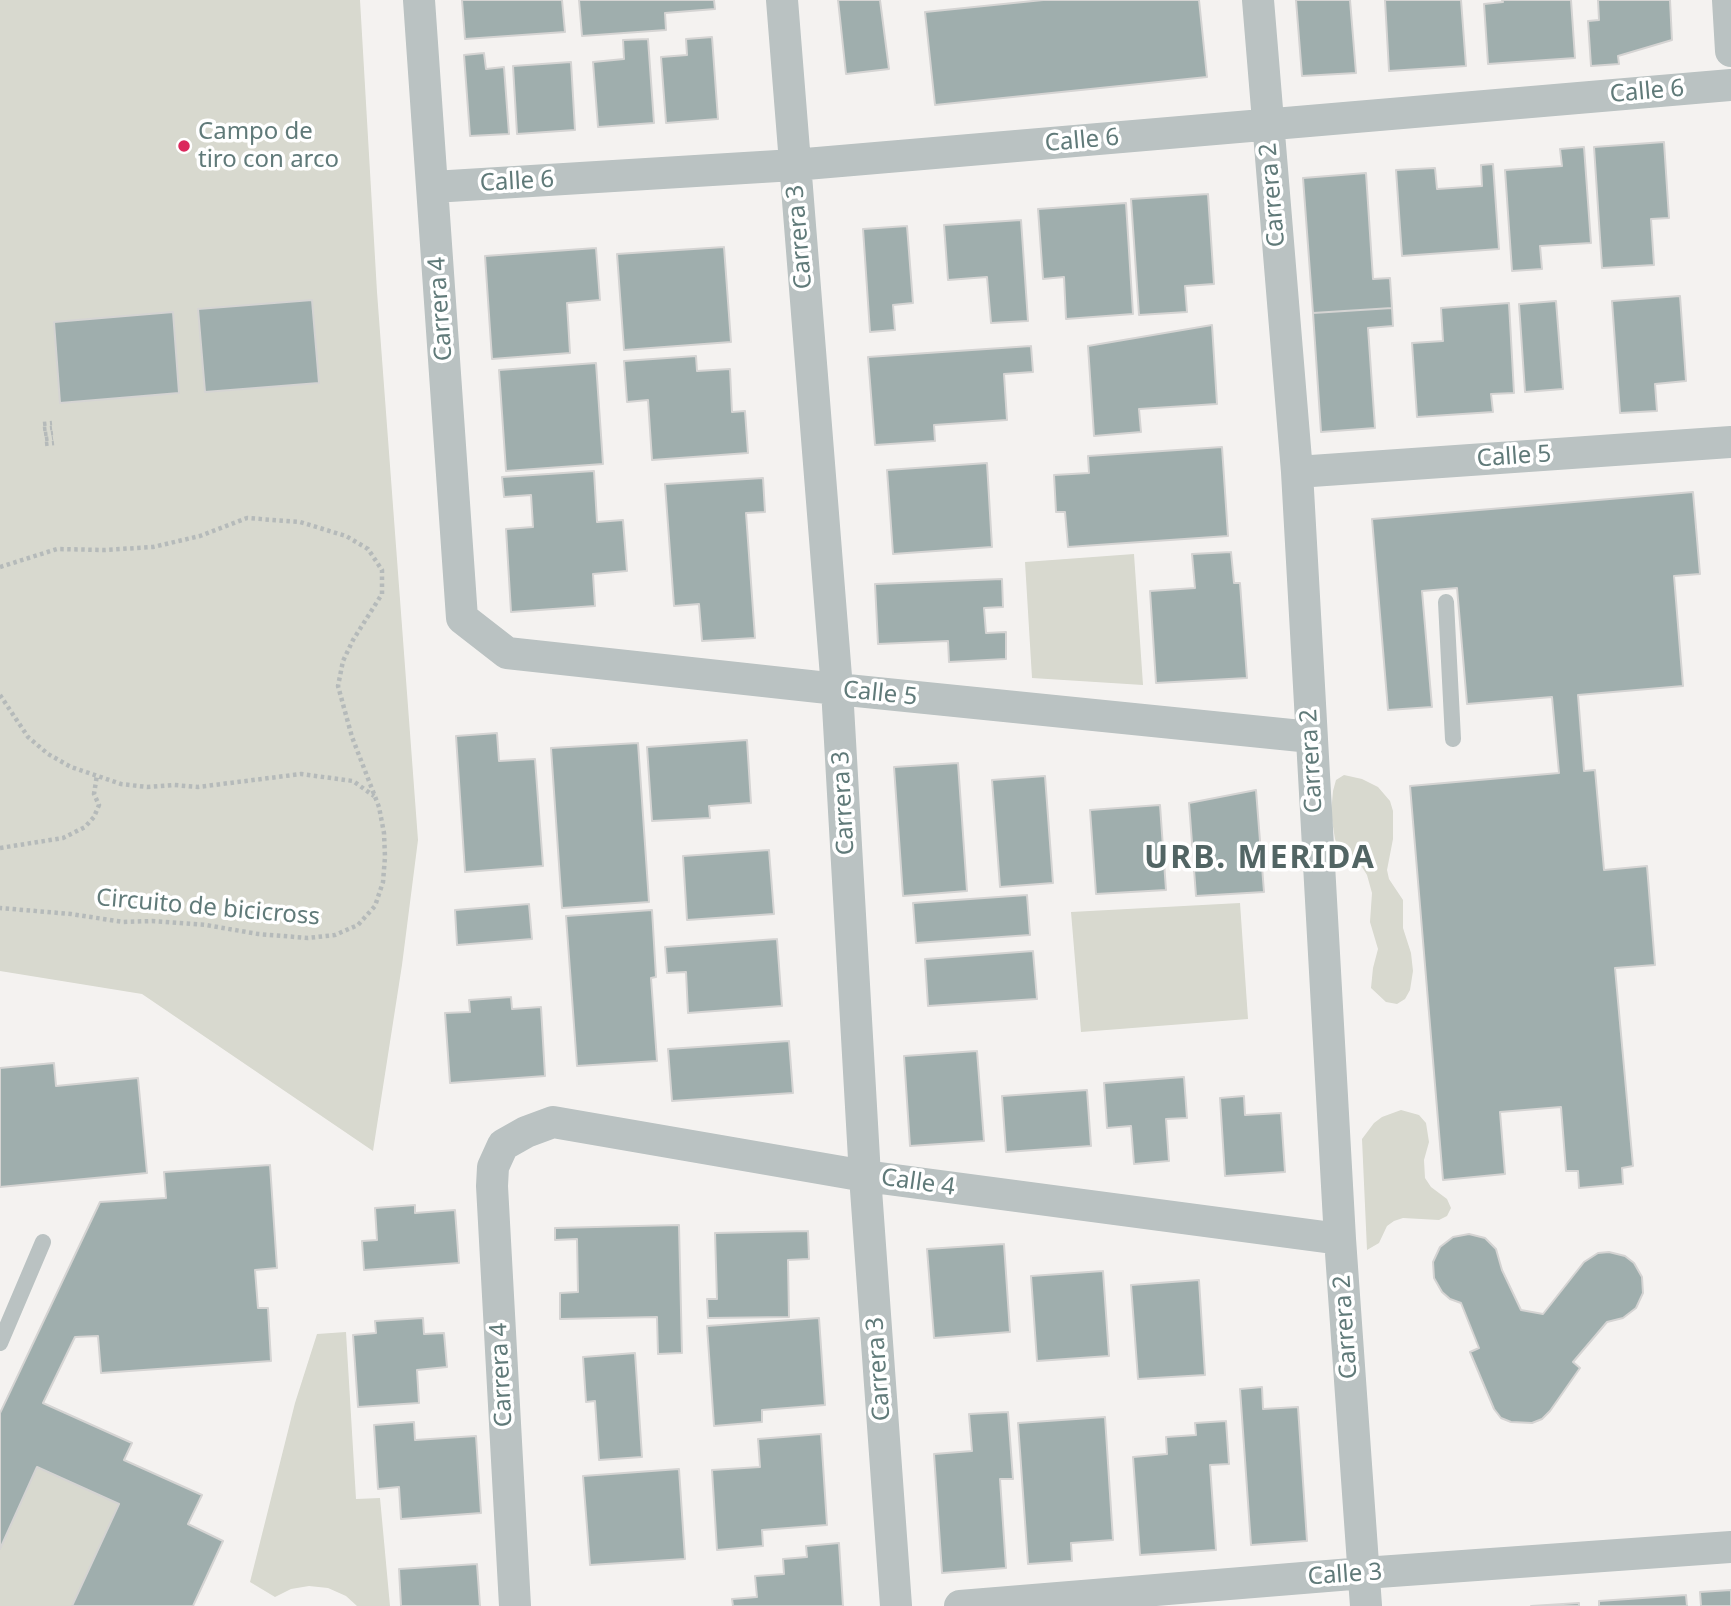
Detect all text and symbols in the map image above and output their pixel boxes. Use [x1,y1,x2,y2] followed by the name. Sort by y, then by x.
[1609,74,1685,110] street label: Calle 6
[198,118,339,174] place label: Campo de tiro con arco
[1044,123,1120,159] street label: Calle 6
[176,138,192,154] marker: Campo de tiro con arco
[1254,142,1292,248] street label: Carrera 2
[479,166,555,198] street label: Calle 6
[781,184,819,290] street label: Carrera 3
[423,256,459,362] street label: Carrera 4
[1476,440,1552,474] street label: Calle 5
[841,676,919,712] street label: Calle 5
[1295,708,1329,814] street label: Carrera 2
[827,750,861,856] street label: Carrera 3
[1145,840,1375,878] district label: URB. MERIDA
[95,884,321,932] street label: Circuito de bicicross
[879,1164,957,1202] street label: Calle 4
[1328,1274,1364,1380] street label: Carrera 2
[861,1316,897,1422] street label: Carrera 3
[485,1322,519,1428] street label: Carrera 4
[1307,1558,1383,1592] street label: Calle 3

